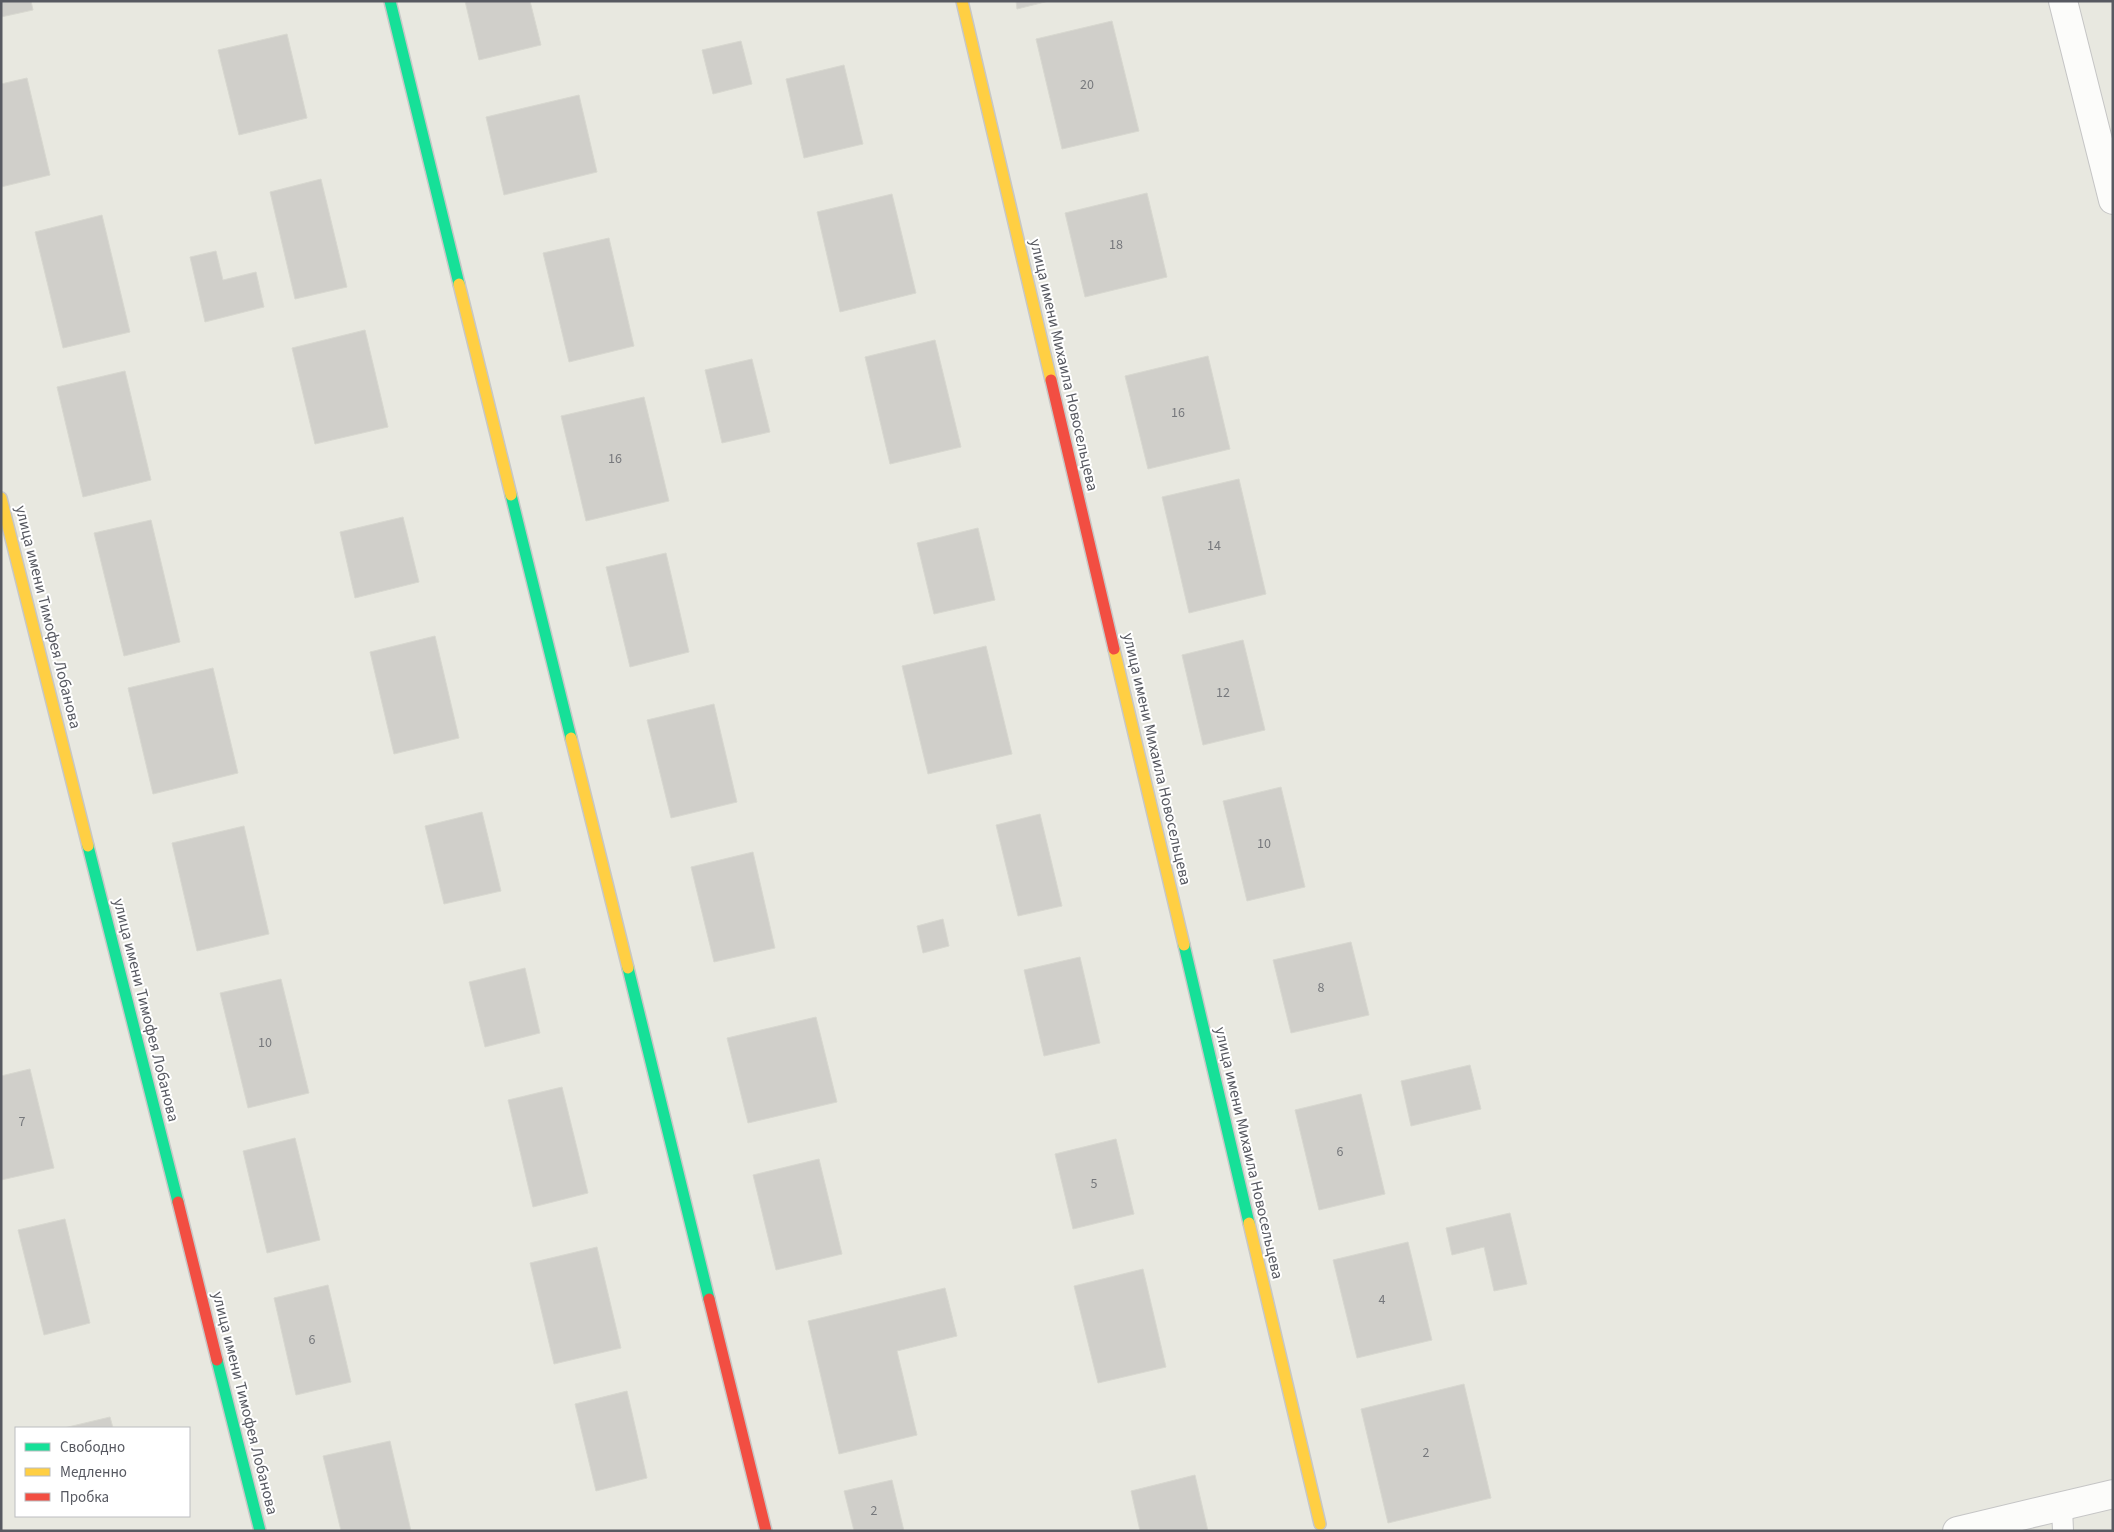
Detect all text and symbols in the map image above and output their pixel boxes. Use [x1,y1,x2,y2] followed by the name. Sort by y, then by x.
[1080,75,1094,95] house number: 20
[1109,235,1123,255] house number: 18
[1024,237,1104,493] street label: улица имени Михаила Новосельцева
[1171,403,1185,423] house number: 16
[608,449,622,469] house number: 16
[10,503,86,731] street label: улица имени Тимофея Лобанова
[1207,536,1221,556] house number: 14
[1117,631,1197,887] street label: улица имени Михаила Новосельцева
[1216,683,1230,703] house number: 12
[1257,834,1271,854] house number: 10
[108,896,184,1124] street label: улица имени Тимофея Лобанова
[1318,978,1325,998] house number: 8
[1209,1025,1289,1281] street label: улица имени Михаила Новосельцева
[258,1033,272,1053] house number: 10
[19,1112,26,1132] house number: 7
[1337,1142,1344,1162] house number: 6
[1091,1174,1098,1194] house number: 5
[207,1289,283,1517] street label: улица имени Тимофея Лобанова
[1379,1290,1386,1310] house number: 4
[309,1330,316,1350] house number: 6
[15,1427,190,1517] legend
[60,1437,125,1458] text: Свободно
[1423,1443,1430,1463] house number: 2
[60,1462,127,1483] text: Медленно
[60,1487,109,1508] text: Пробка
[871,1501,878,1521] house number: 2

